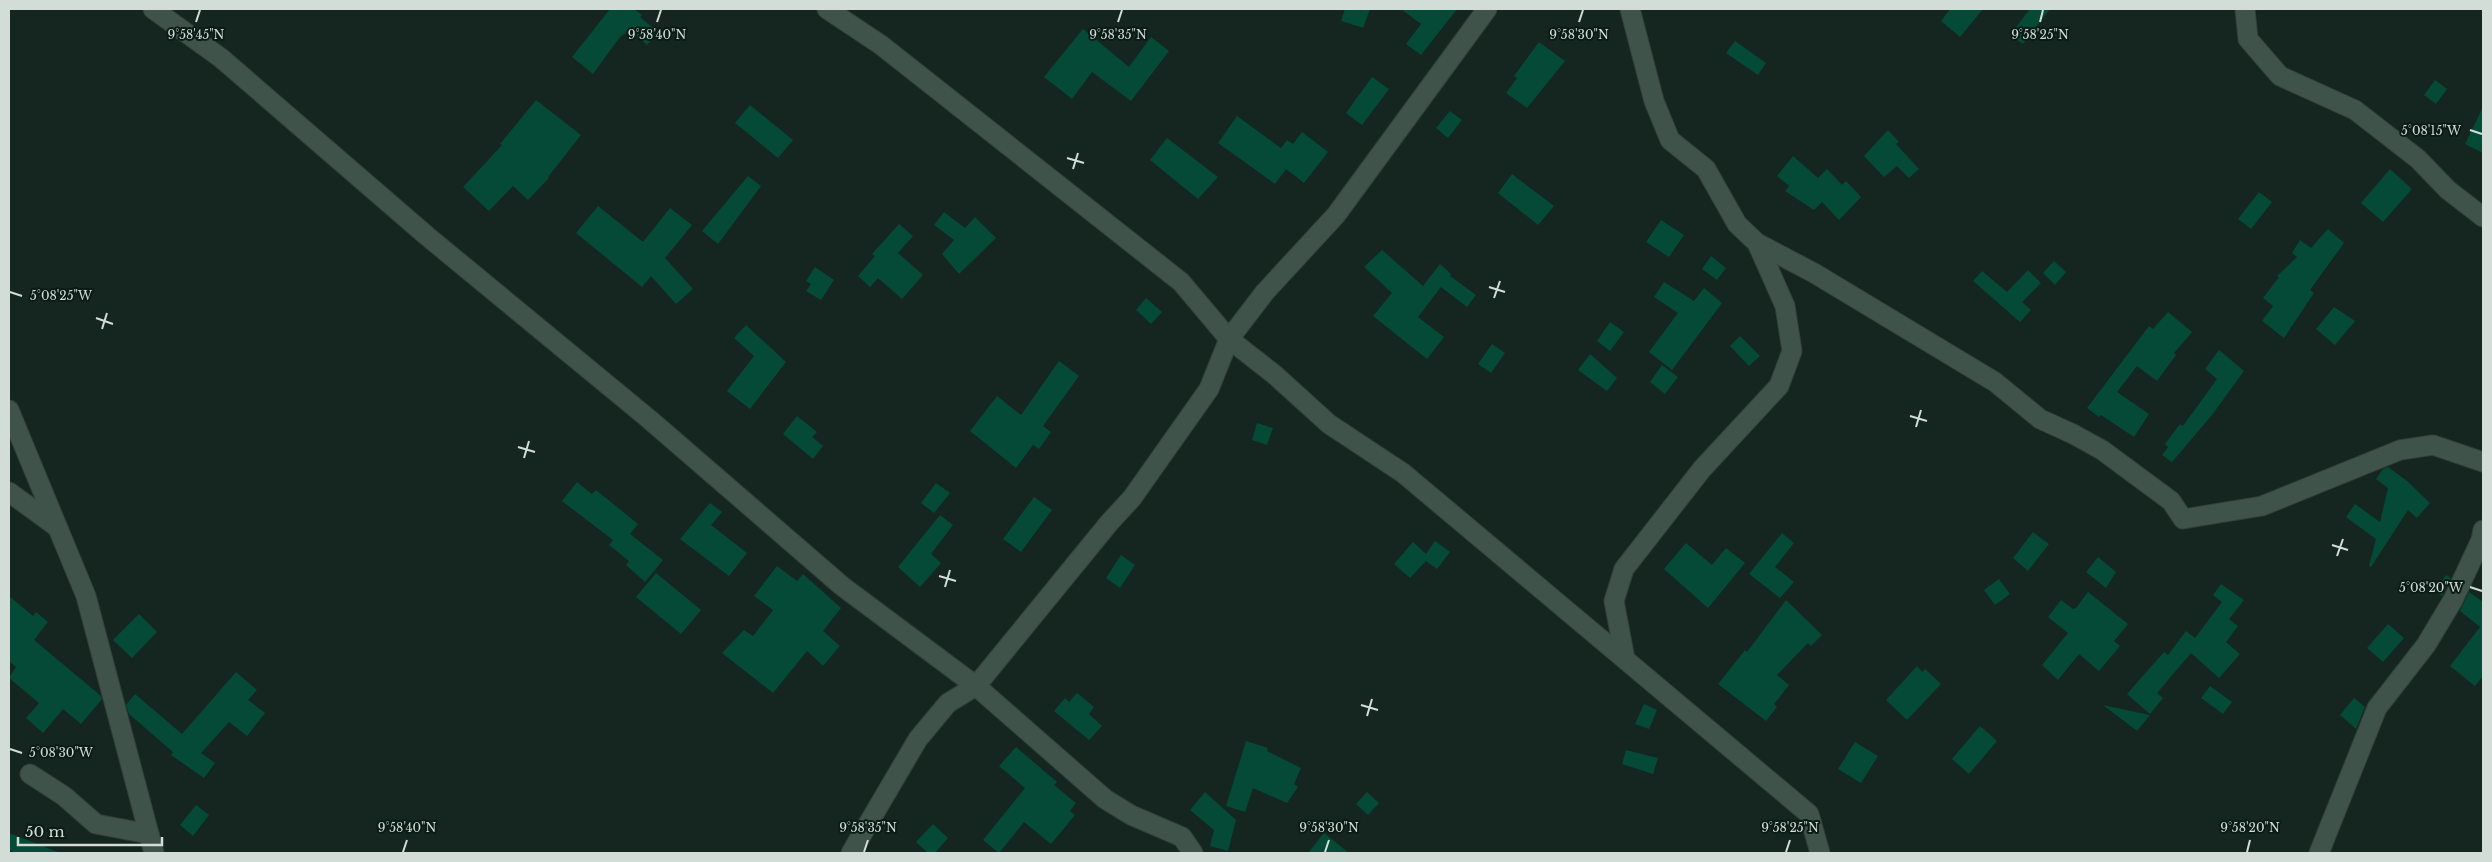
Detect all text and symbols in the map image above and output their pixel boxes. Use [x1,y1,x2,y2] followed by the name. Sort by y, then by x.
[168,27,225,42] text: 9°58'45"N
[628,27,686,42] text: 9°58'40"N
[1089,27,1147,42] text: 9°58'35"N
[1549,27,1609,42] text: 9°58'30"N
[2011,27,2069,42] text: 9°58'25"N
[2401,123,2462,138] text: 5°08'15"W
[30,288,93,303] text: 5°08'25"W
[2399,580,2464,595] text: 5°08'20"W
[29,745,94,760] text: 5°08'30"W
[18,814,161,846] scale bar
[378,820,436,835] text: 9°58'40"N
[839,820,897,835] text: 9°58'35"N
[1299,820,1359,835] text: 9°58'30"N
[1761,820,1819,835] text: 9°58'25"N
[2220,820,2280,835] text: 9°58'20"N
[25,822,65,841] text: 50 m

